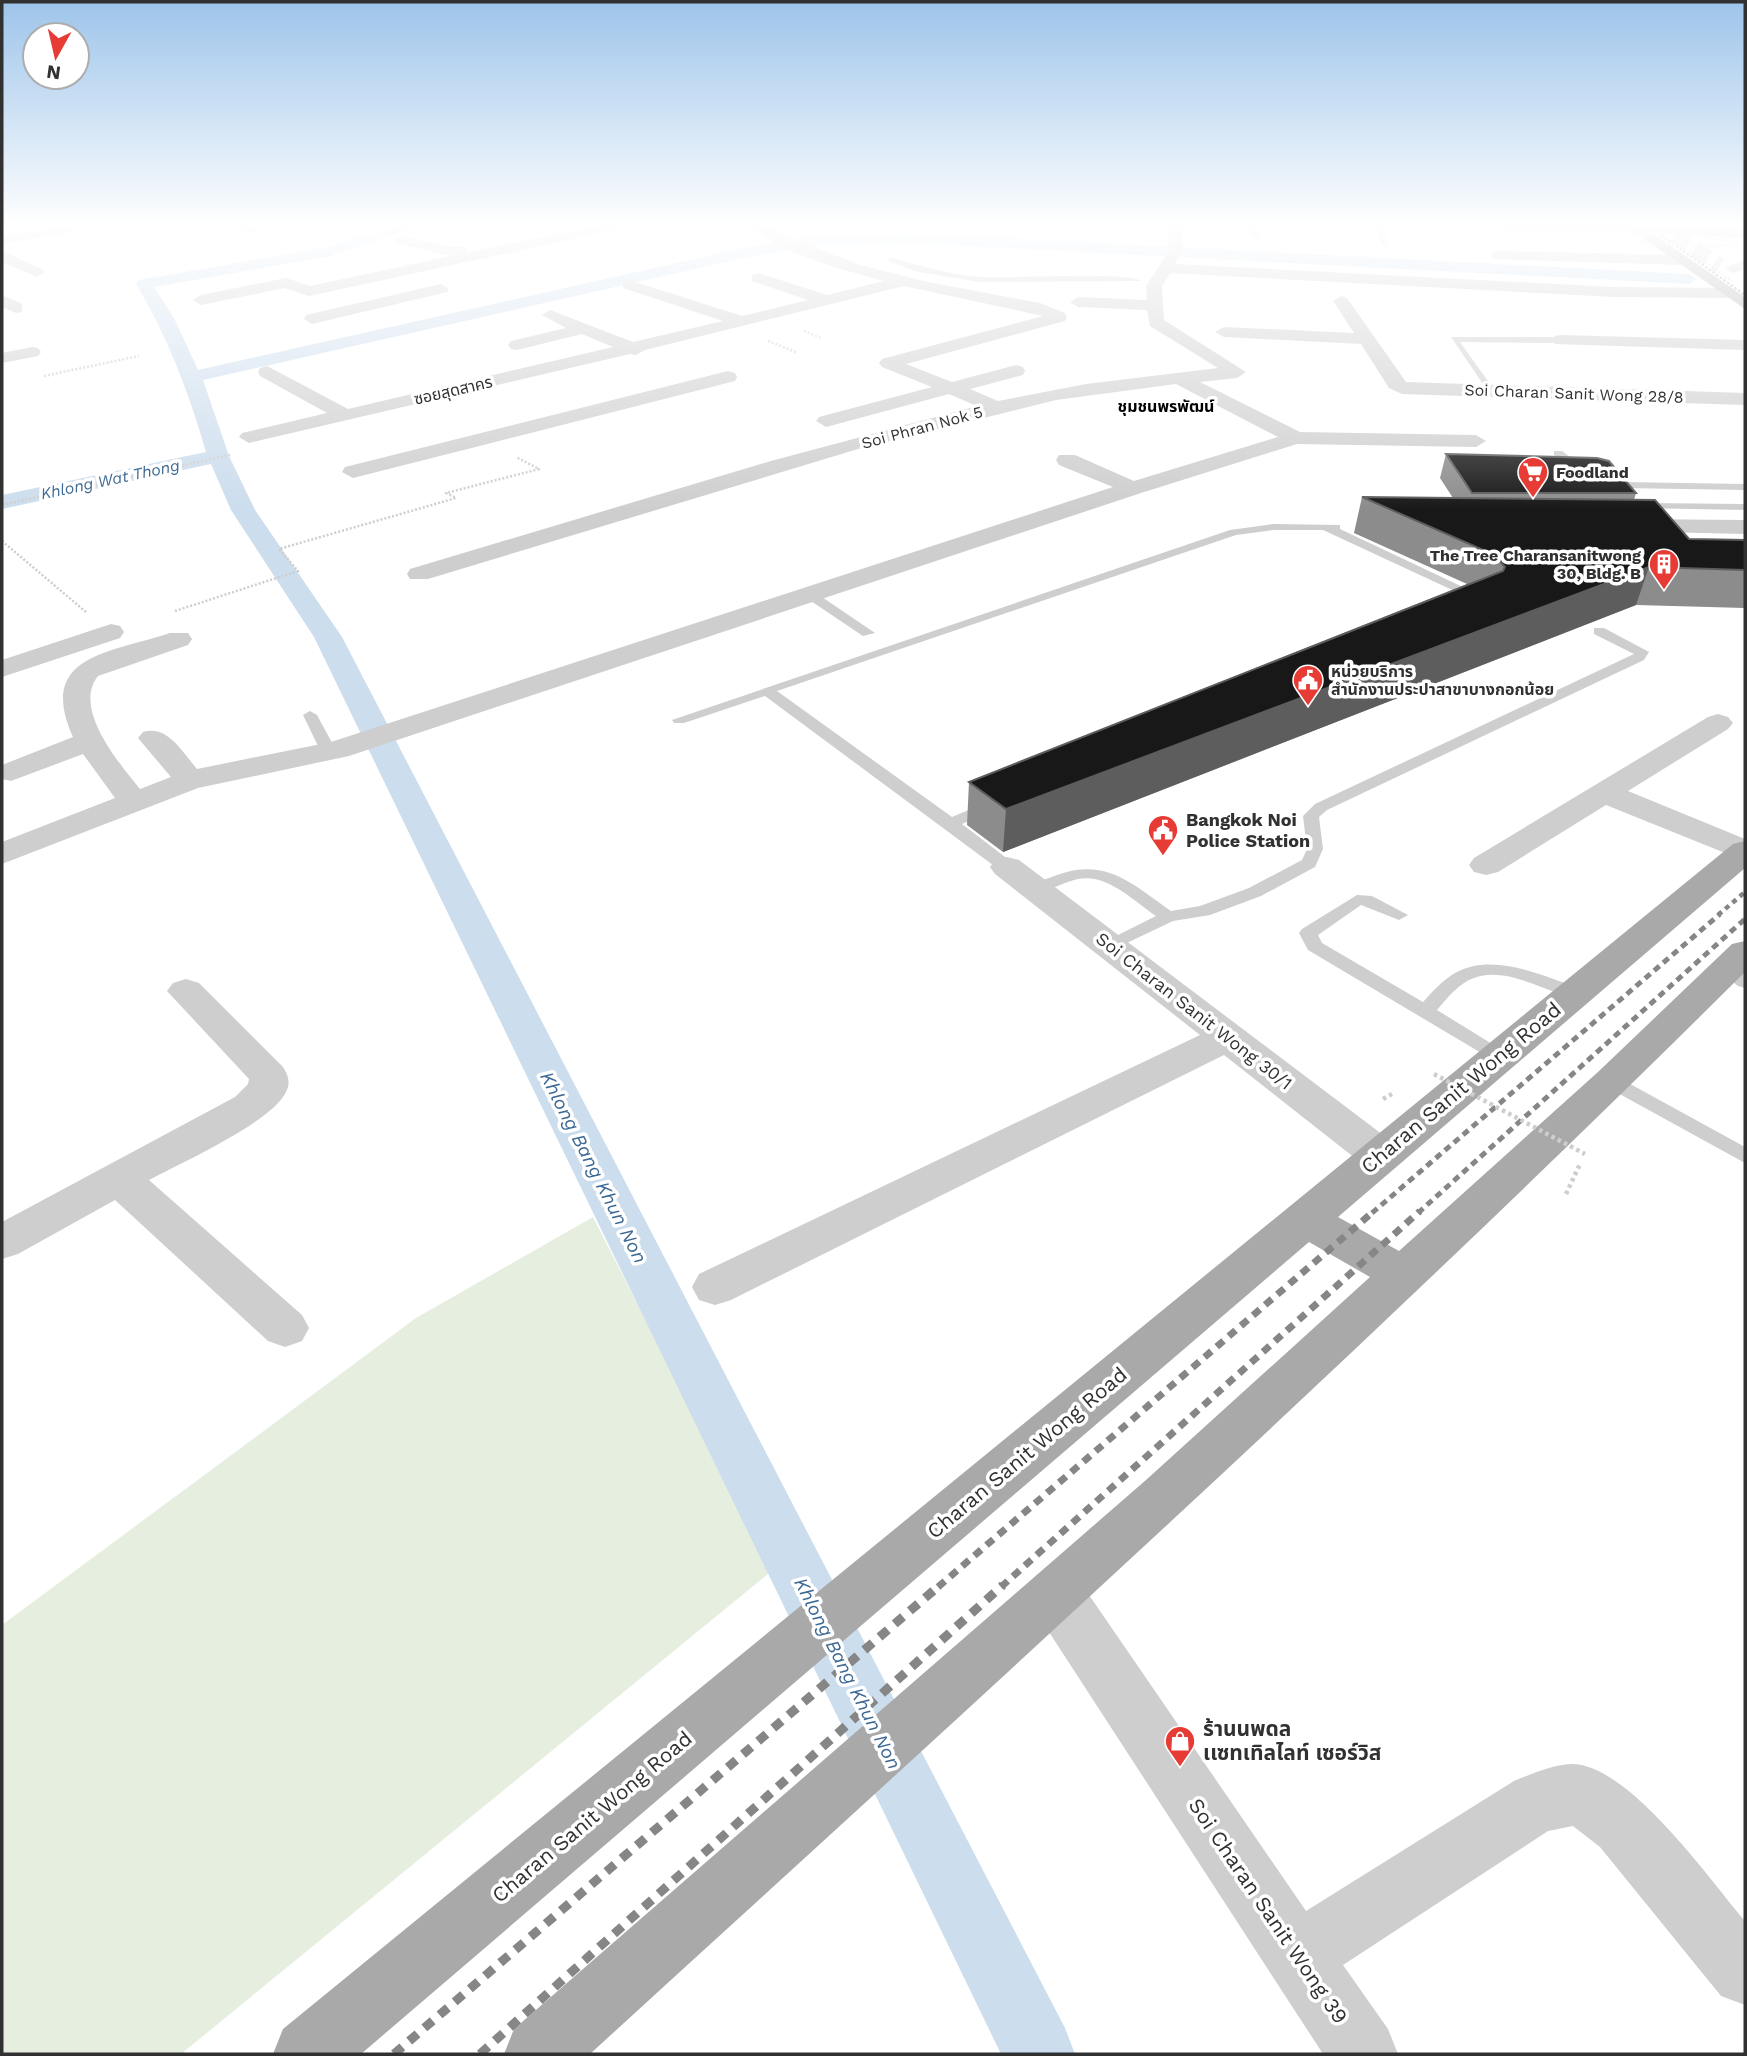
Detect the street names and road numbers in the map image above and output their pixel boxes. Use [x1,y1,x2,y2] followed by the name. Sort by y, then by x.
[412,372,494,409] street label: ซอยสุดสาคร
[1464,380,1684,407] street label: Soi Charan Sanit Wong 28/8
[859,402,985,453] street label: Soi Phran Nok 5
[1092,928,1296,1094] street label: Soi Charan Sanit Wong 30/1
[1356,997,1566,1179] street label: Charan Sanit Wong Road
[922,1362,1132,1544] street label: Charan Sanit Wong Road
[487,1726,697,1908] street label: Charan Sanit Wong Road
[1184,1793,1353,2028] street label: Soi Charan Sanit Wong 39

